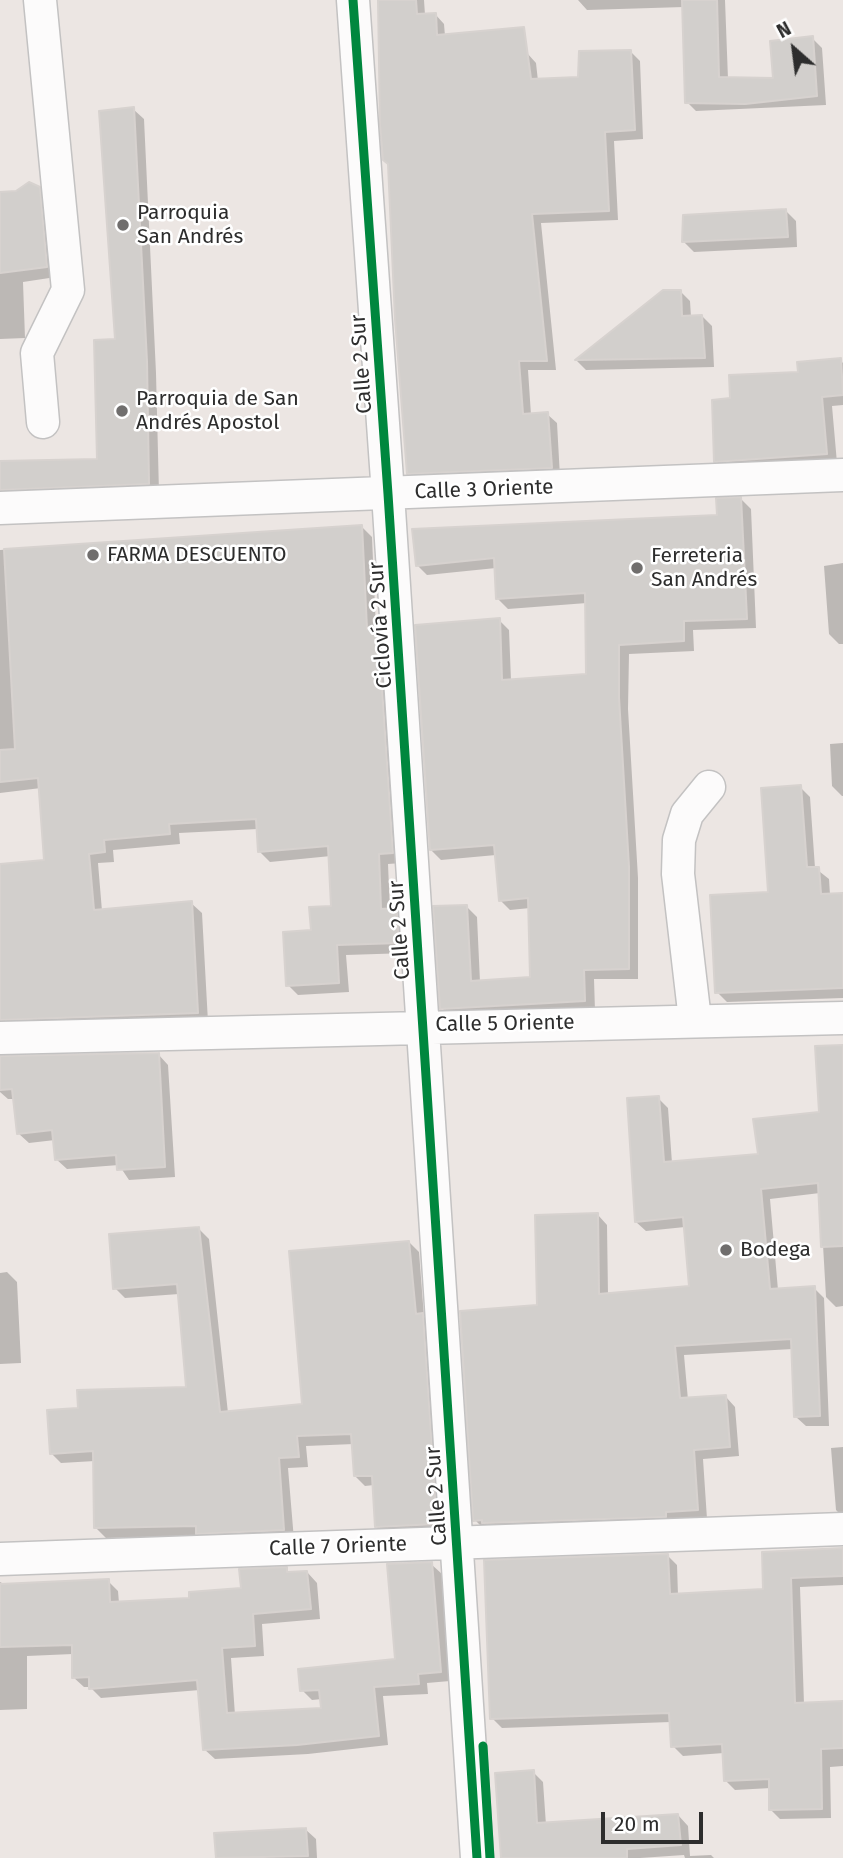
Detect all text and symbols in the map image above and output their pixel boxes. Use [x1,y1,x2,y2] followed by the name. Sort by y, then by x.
[759,14,829,84] north arrow
[773,17,795,43] text: N
[137,200,243,250] place label: Parroquia San Andrés
[115,217,131,233] marker: Parroquia San Andrés
[346,313,378,415] street label: Calle 2 Sur
[136,386,299,436] place label: Parroquia de San Andrés Apostol
[114,403,130,419] marker: Parroquia de San Andrés Apostol
[414,475,554,505] street label: Calle 3 Oriente
[107,542,287,568] place label: FARMA DESCUENTO
[651,543,757,593] place label: Ferreteria San Andrés
[85,547,101,563] marker: FARMA DESCUENTO
[629,560,645,576] marker: Ferreteria San Andrés
[364,561,398,689] street label: Ciclovía 2 Sur
[384,879,416,981] street label: Calle 2 Sur
[435,1010,575,1038] street label: Calle 5 Oriente
[740,1237,811,1263] place label: Bodega
[718,1242,734,1258] marker: Bodega
[421,1445,453,1547] street label: Calle 2 Sur
[269,1532,407,1562] street label: Calle 7 Oriente
[605,1798,706,1842] scale bar
[614,1811,660,1837] text: 20 m

